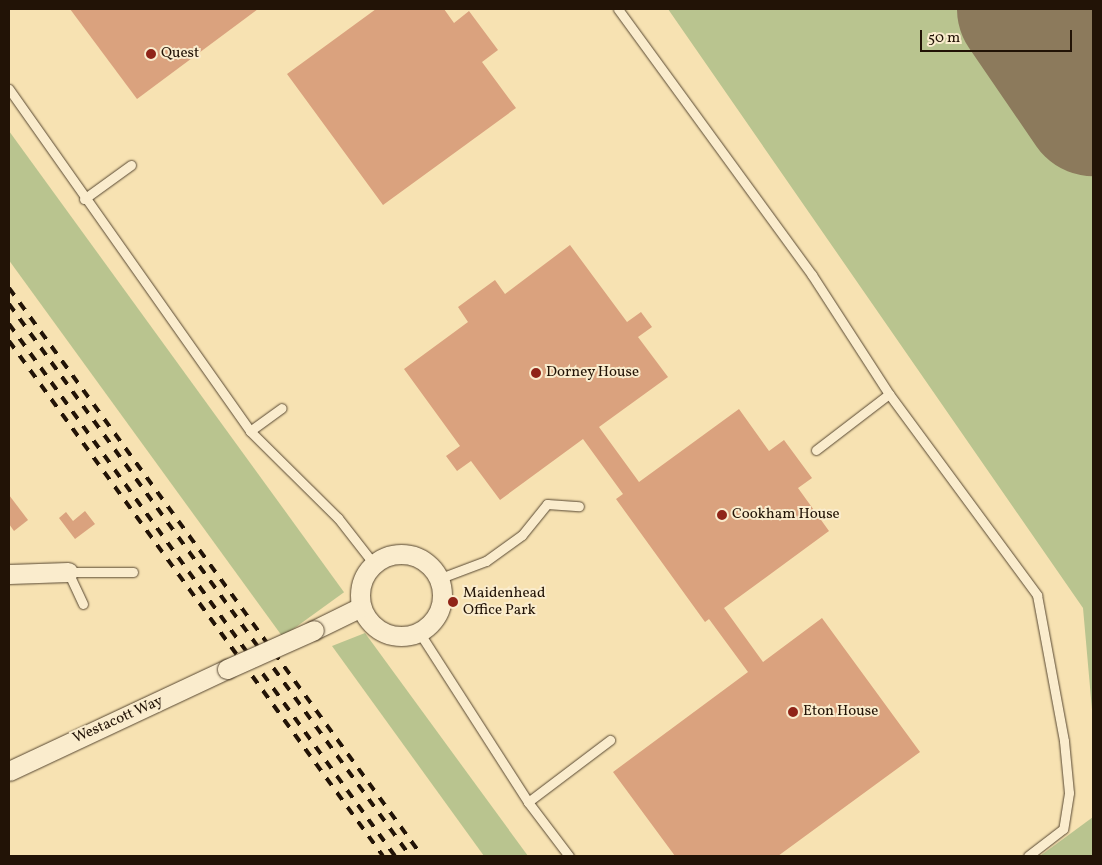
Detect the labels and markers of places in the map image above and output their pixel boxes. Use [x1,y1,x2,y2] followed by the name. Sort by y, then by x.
[161,45,199,63] place label: Quest
[145,48,157,60] marker: Quest
[546,364,640,382] place label: Dorney House
[530,367,542,379] marker: Dorney House
[732,506,840,524] place label: Cookham House
[716,509,728,521] marker: Cookham House
[463,584,545,619] place label: Maidenhead Office Park
[447,596,459,608] marker: Maidenhead Office Park
[803,703,878,721] place label: Eton House
[787,706,799,718] marker: Eton House

